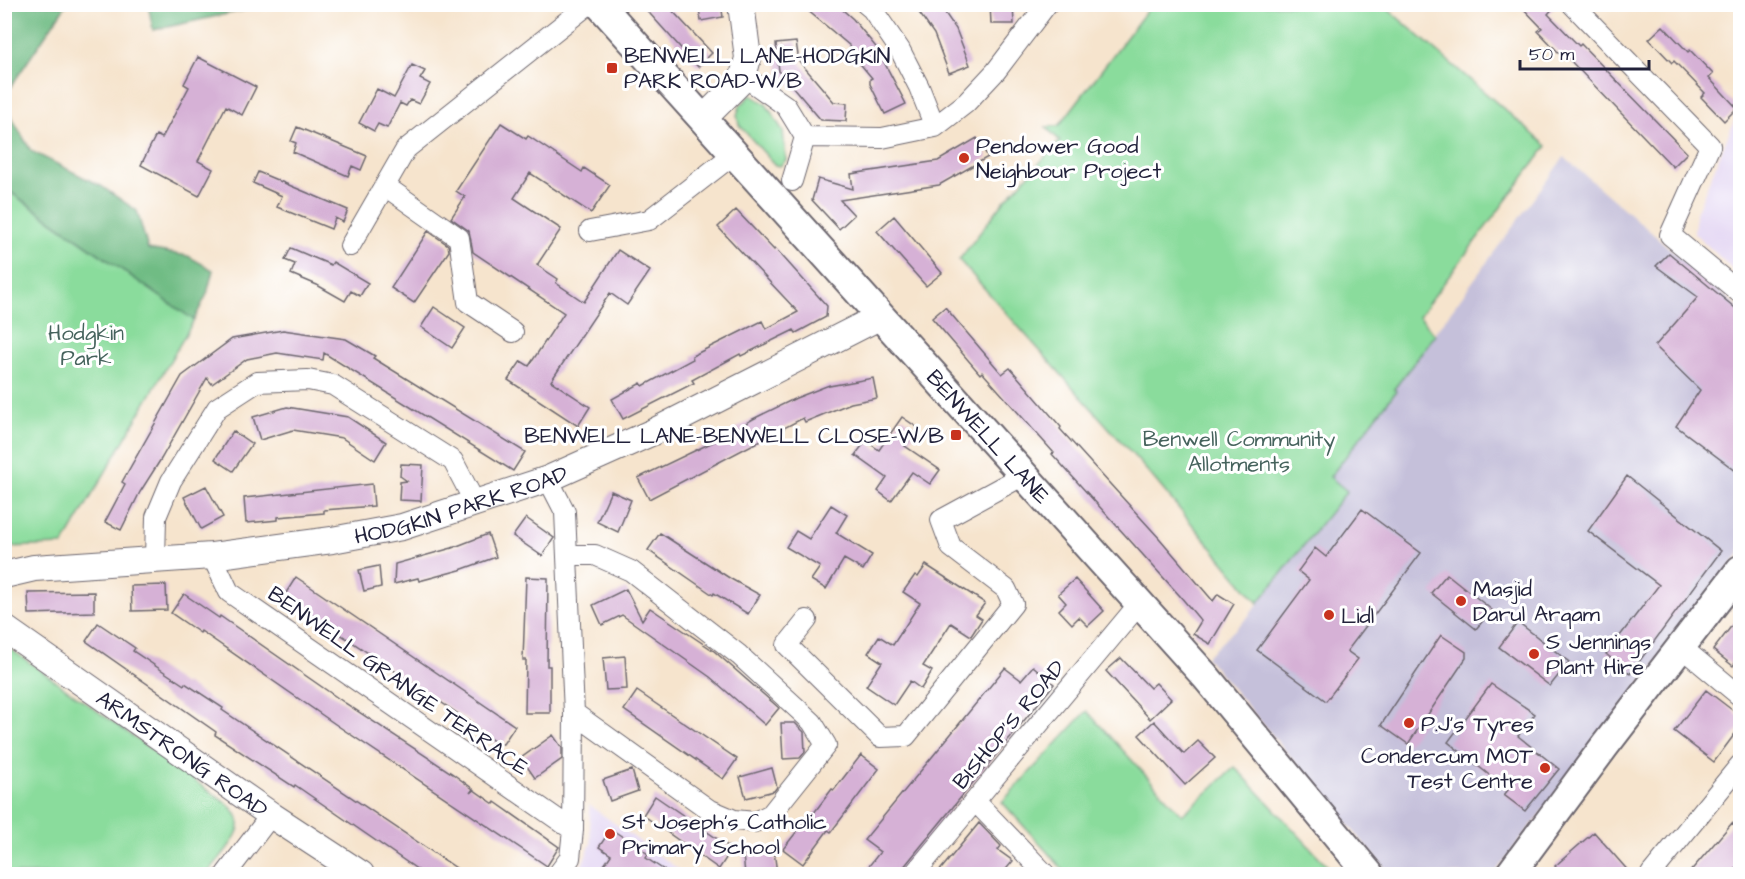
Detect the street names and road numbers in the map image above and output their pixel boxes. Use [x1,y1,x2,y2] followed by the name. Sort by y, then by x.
[919,363,1057,511] street label: BENWELL LANE
[352,458,573,553] street label: HODGKIN PARK ROAD
[261,579,535,783] street label: BENWELL GRANGE TERRACE
[946,654,1073,796] street label: BISHOP'S ROAD
[90,683,274,825] street label: ARMSTRONG ROAD

